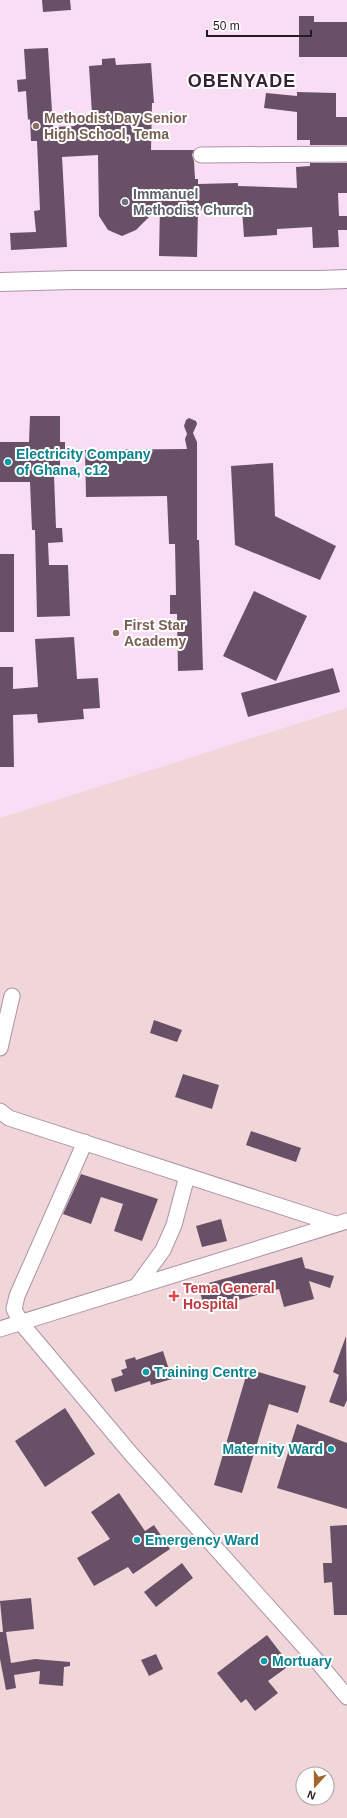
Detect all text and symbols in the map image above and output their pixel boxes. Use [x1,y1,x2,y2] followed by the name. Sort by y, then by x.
[207,12,311,38] scale bar
[213,19,240,33] text: 50 m
[188,71,296,91] district label: OBENYADE
[44,110,188,142] place label: Methodist Day Senior High School, Tema
[31,121,41,131] marker: Methodist Day Senior High School, Tema
[133,186,252,218] place label: Immanuel Methodist Church
[120,197,130,207] marker: Immanuel Methodist Church
[16,446,151,478] place label: Electricity Company of Ghana, c12
[3,457,13,467] marker: Electricity Company of Ghana, c12
[124,617,186,649] place label: First Star Academy
[111,628,121,638] marker: First Star Academy
[183,1280,275,1312] place label: Tema General Hospital
[168,1290,180,1302] marker: Tema General Hospital
[154,1364,257,1380] place label: Training Centre
[141,1367,151,1377] marker: Training Centre
[222,1441,323,1457] place label: Maternity Ward
[326,1444,336,1454] marker: Maternity Ward
[145,1532,259,1548] place label: Emergency Ward
[132,1535,142,1545] marker: Emergency Ward
[272,1653,332,1669] place label: Mortuary
[259,1656,269,1666] marker: Mortuary
[295,1766,335,1806] north arrow
[306,1788,317,1802] text: N

